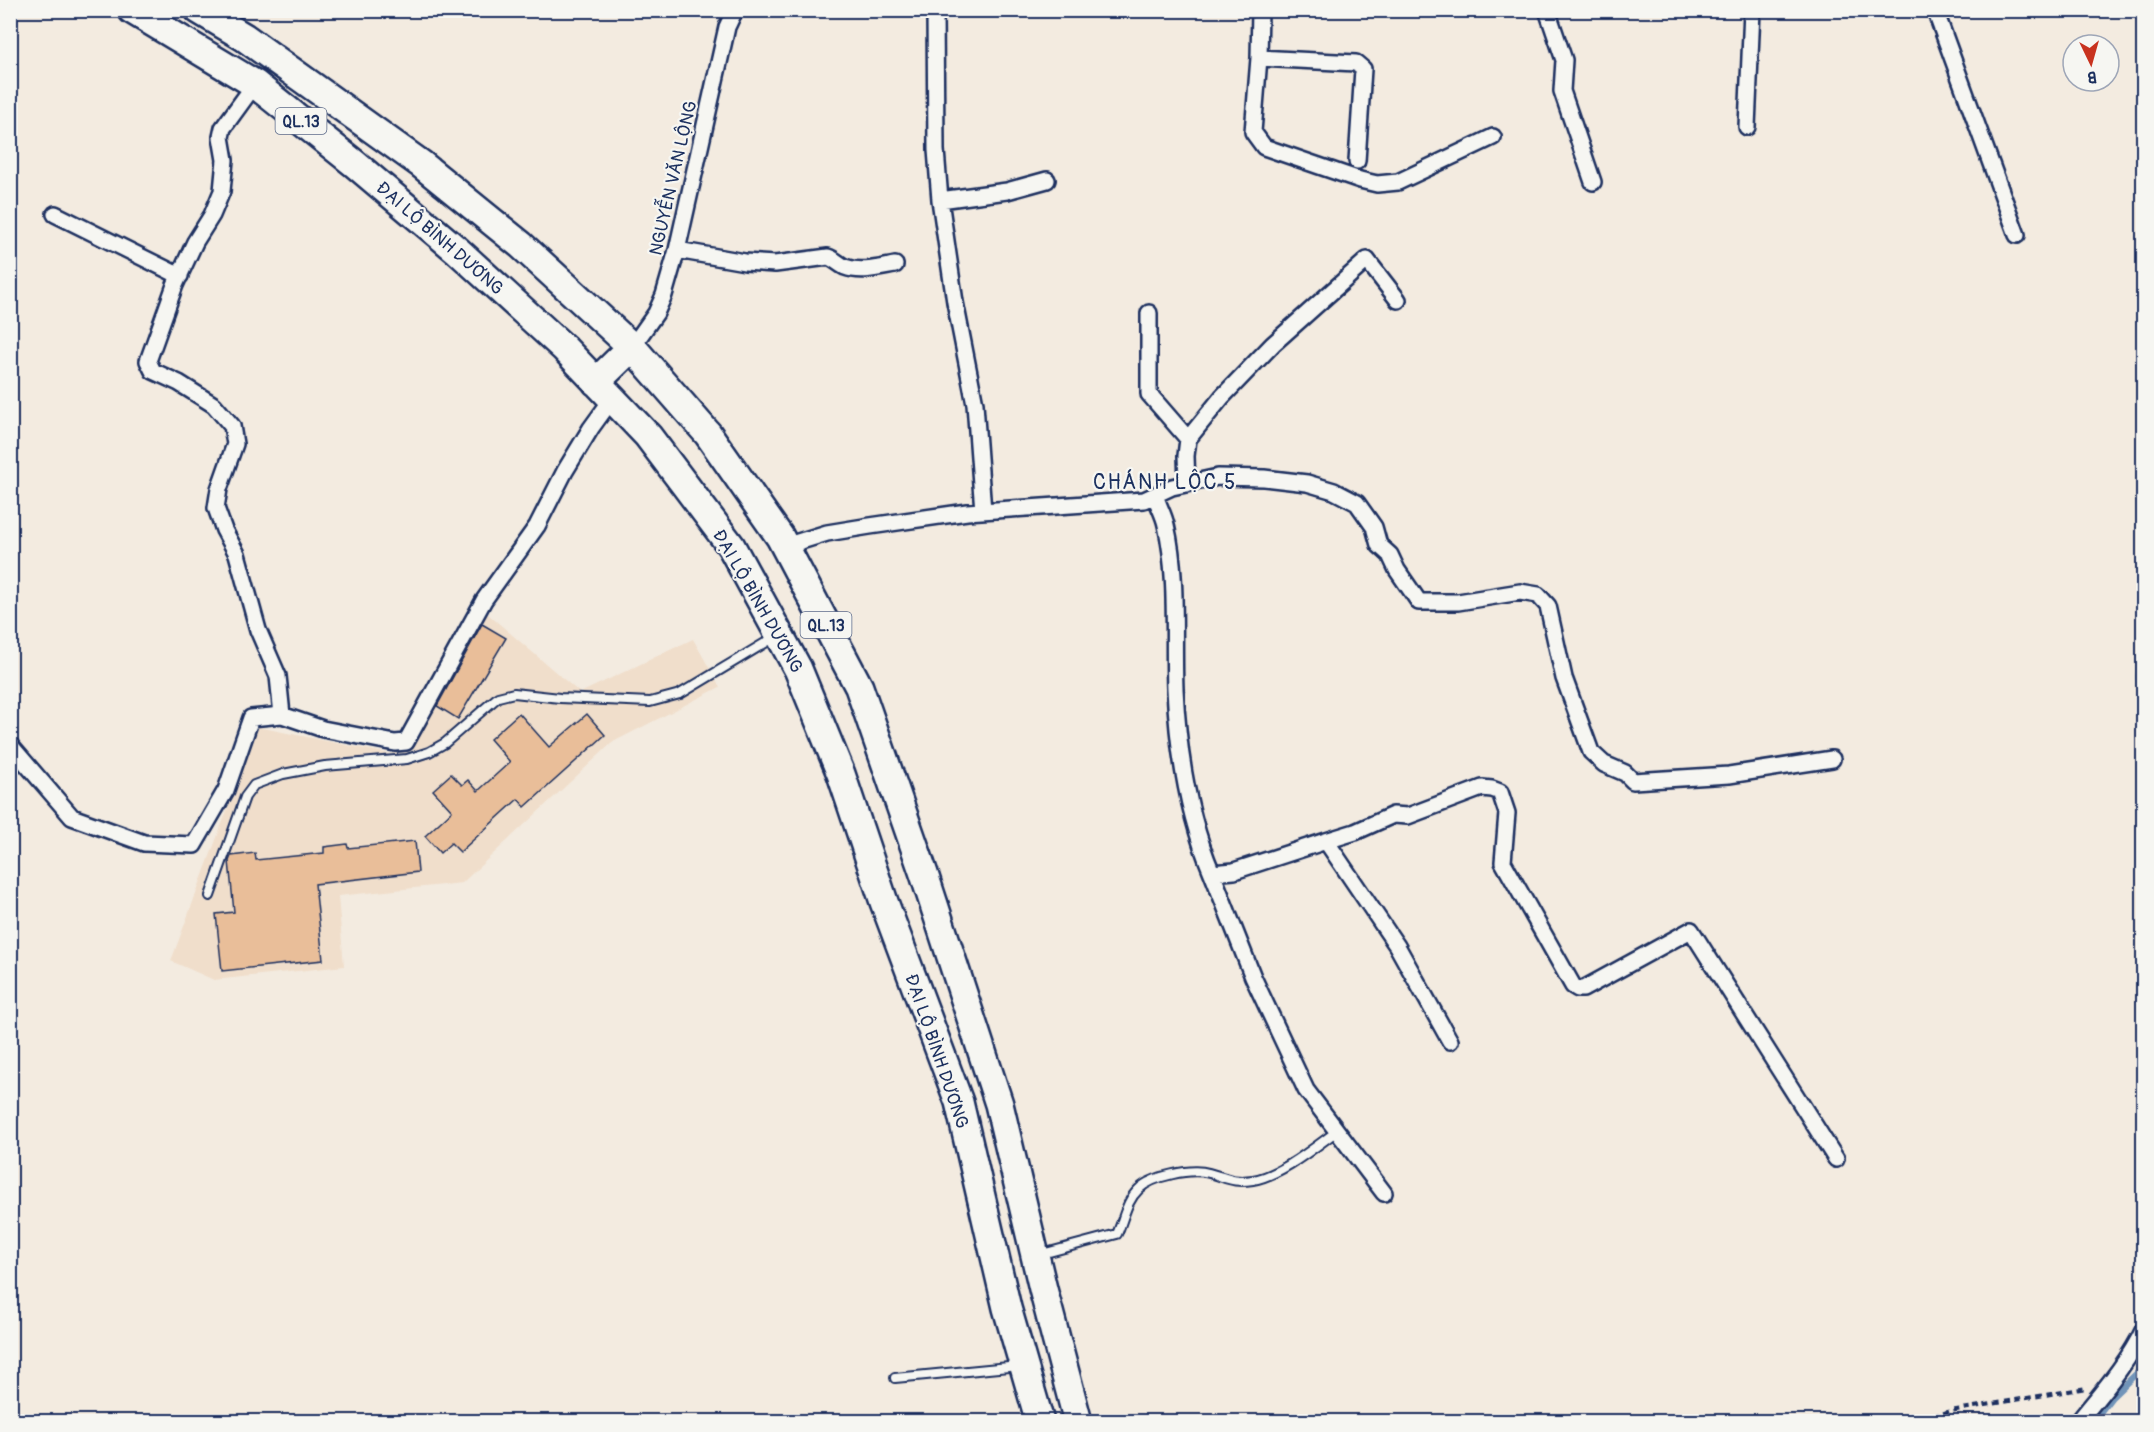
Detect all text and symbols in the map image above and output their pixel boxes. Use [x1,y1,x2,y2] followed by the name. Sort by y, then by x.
[2061,33,2121,93] north arrow
[2087,67,2098,87] text: B
[642,98,702,258] street label: NGUYỄN VĂN LỘNG
[276,108,326,134] road number: QL.13
[371,177,508,300] street label: ĐẠI LỘ BÌNH DƯƠNG
[1093,468,1237,496] district label: CHÁNH LỘC 5
[707,525,808,677] street label: ĐẠI LỘ BÌNH DƯƠNG
[800,612,852,638] road number: QL.13
[899,971,974,1131] street label: ĐẠI LỘ BÌNH DƯƠNG

